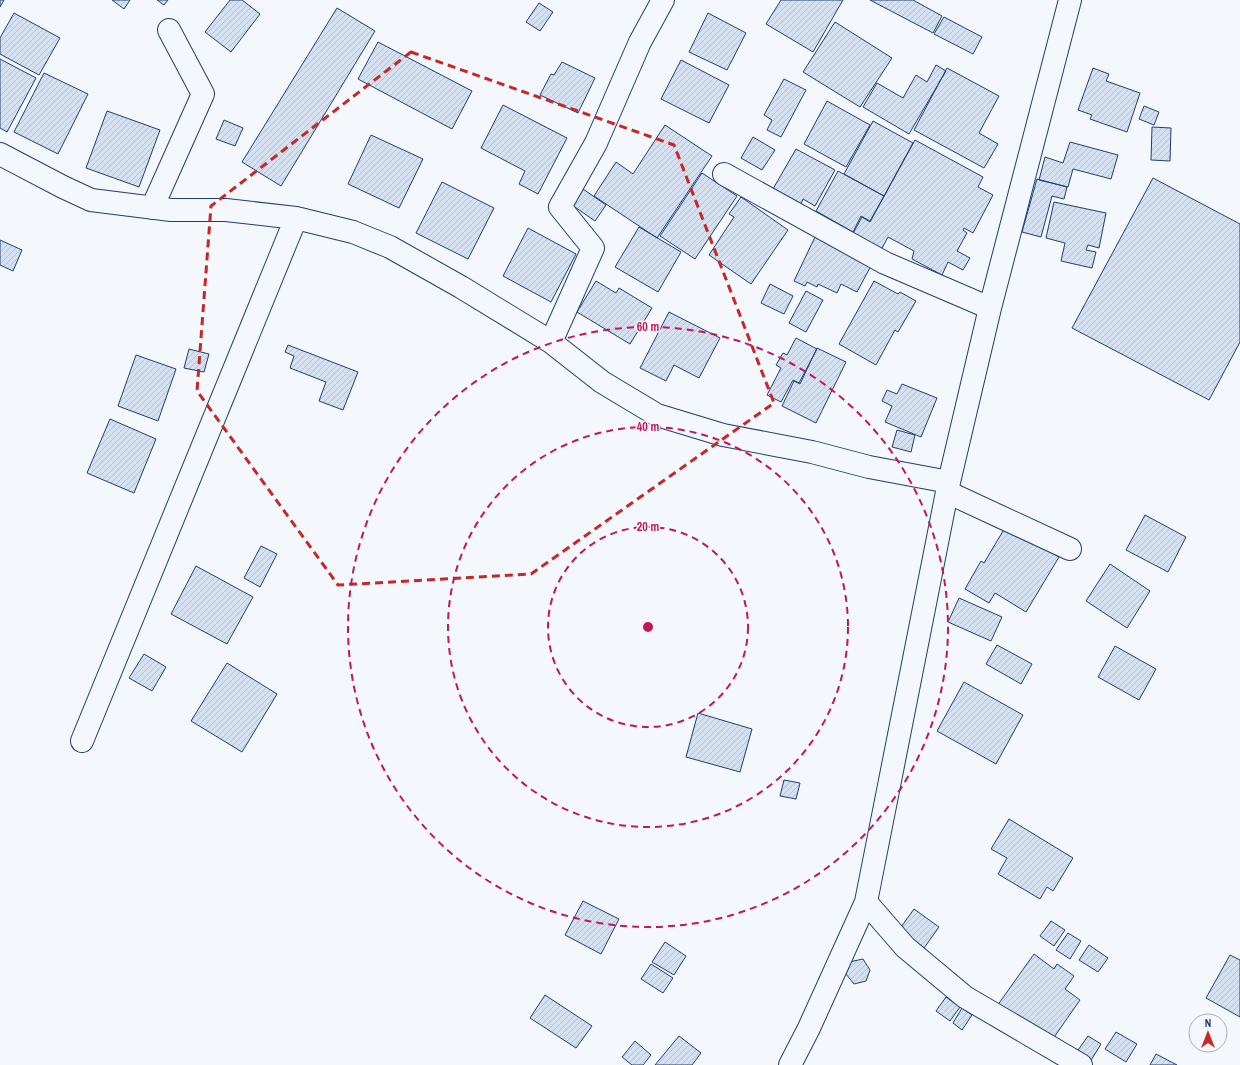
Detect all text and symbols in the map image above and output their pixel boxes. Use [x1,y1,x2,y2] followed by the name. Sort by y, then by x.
[637,319,659,335] text: 60 m
[637,419,659,435] text: 40 m
[637,519,659,535] text: 20 m
[641,620,655,634] centre of rings
[1188,1013,1228,1053] north arrow
[1205,1016,1211,1030] text: N

